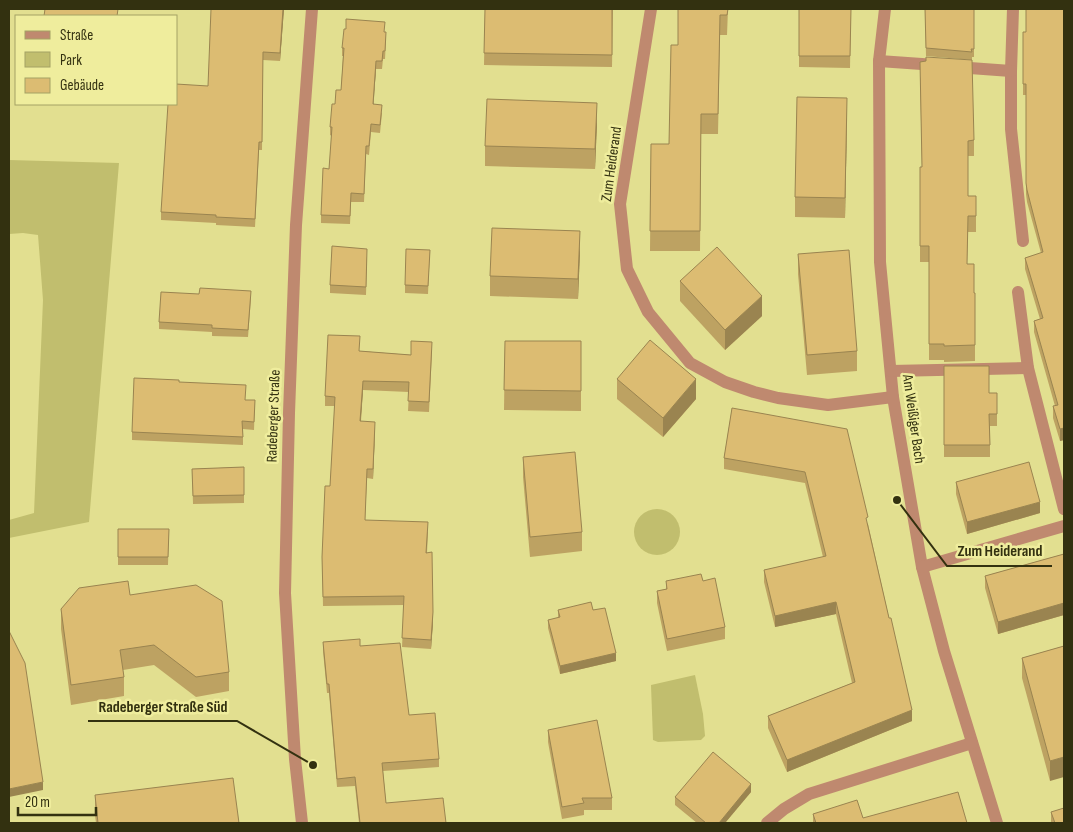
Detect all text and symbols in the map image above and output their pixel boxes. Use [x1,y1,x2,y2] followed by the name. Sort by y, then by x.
[15,15,178,105] legend
[60,26,93,45] text: Straße
[60,51,82,70] text: Park
[60,76,104,95] text: Gebäude
[597,125,626,203] street label: Zum Heiderand
[262,369,285,463] street label: Radeberger Straße
[898,372,929,465] street label: Am Weißiger Bach
[947,535,1052,566] callout: Zum Heiderand
[958,542,1042,561] text: Zum Heiderand
[88,690,237,721] callout: Radeberger Straße Süd
[99,698,228,717] text: Radeberger Straße Süd
[18,784,95,816] scale bar
[25,793,50,812] text: 20 m

